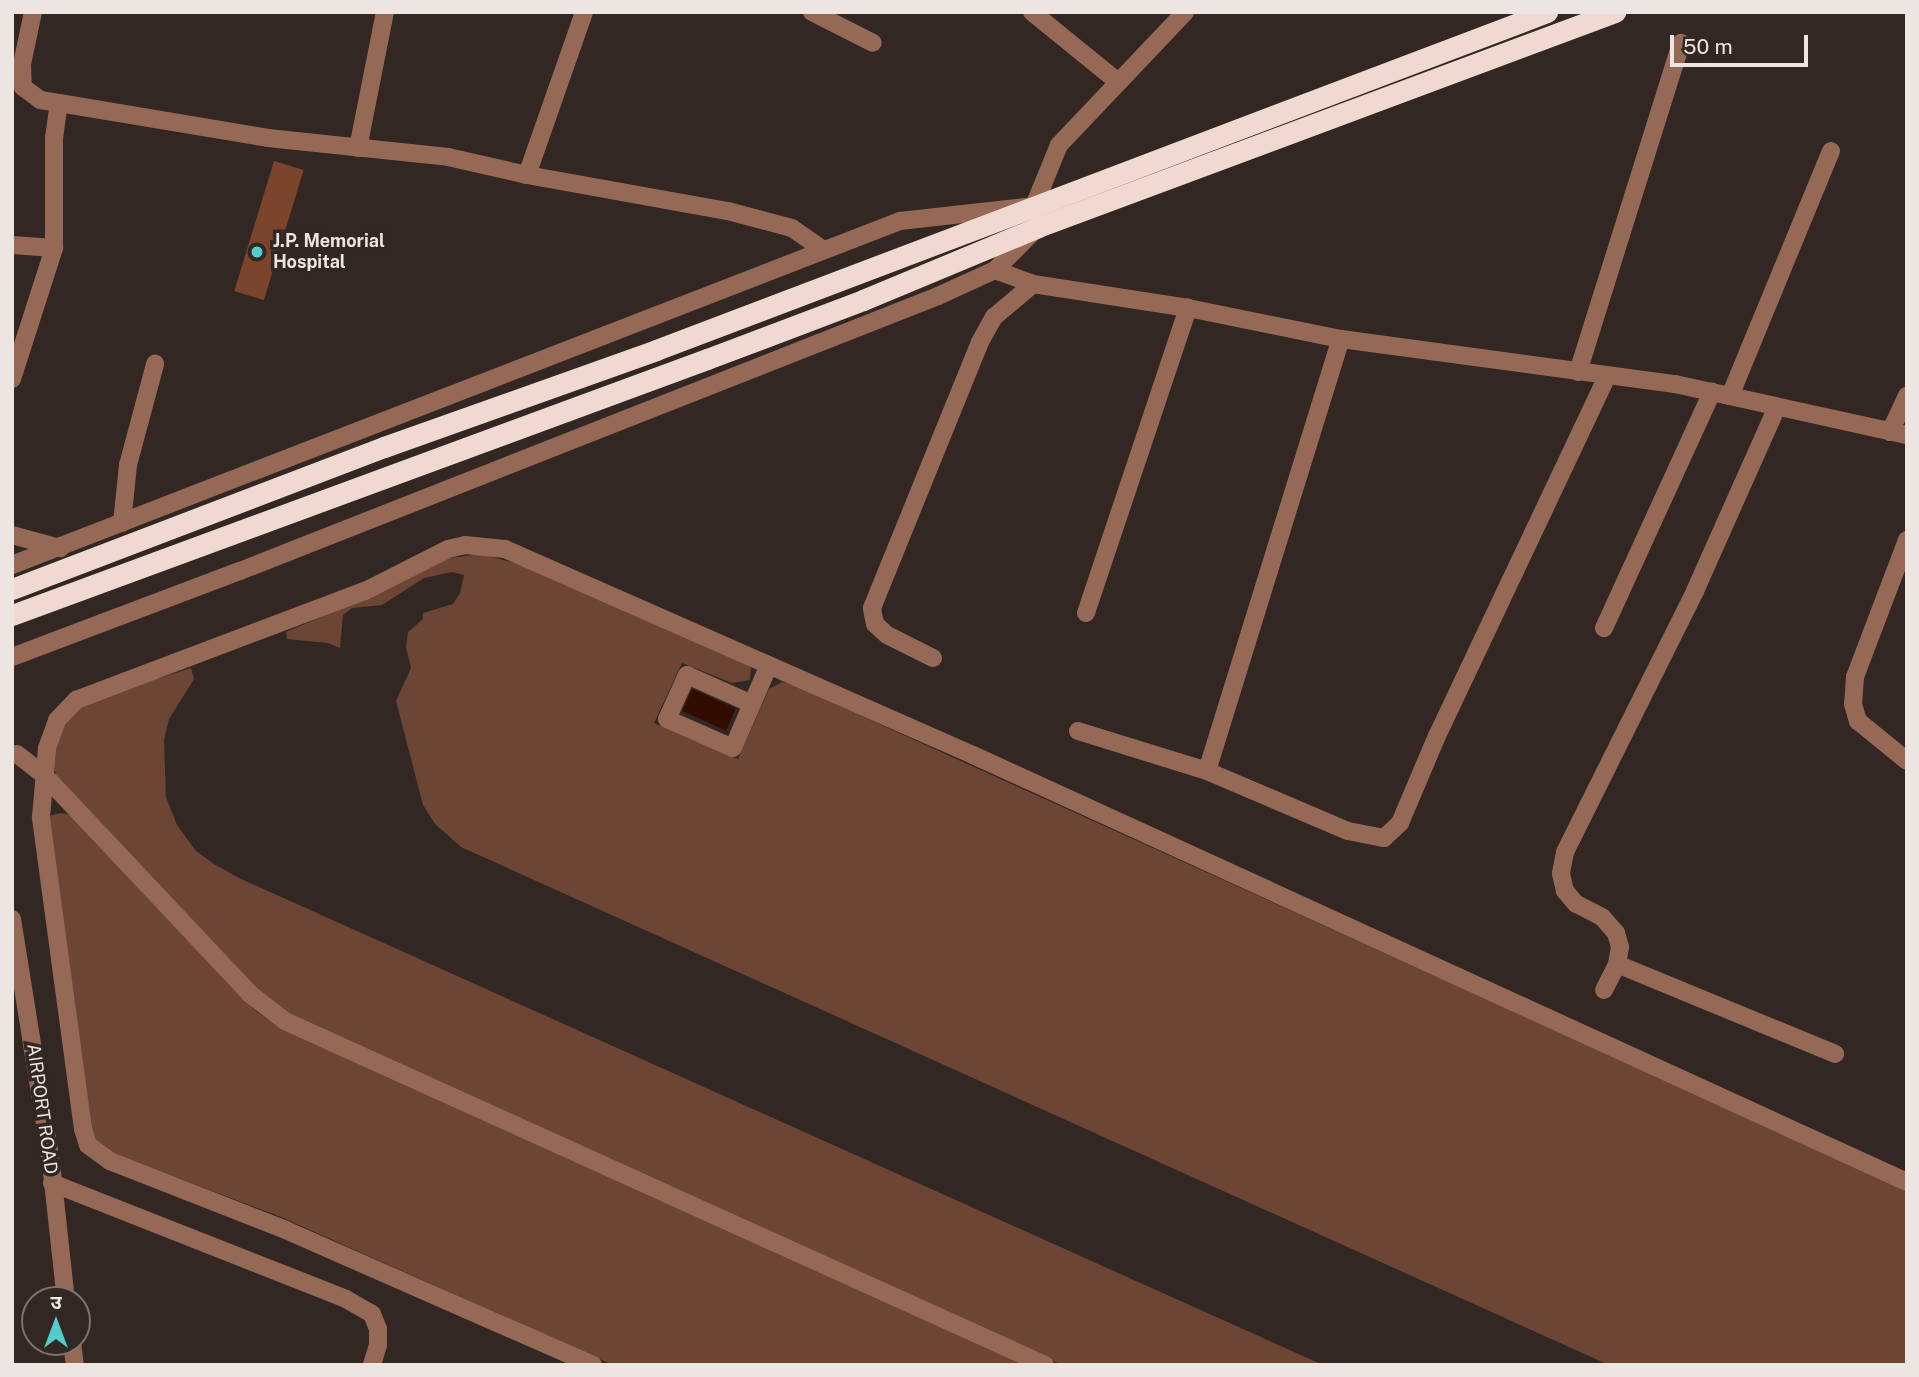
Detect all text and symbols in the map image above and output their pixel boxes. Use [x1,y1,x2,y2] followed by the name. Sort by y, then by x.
[1674,21,1812,65] scale bar
[1683,34,1733,59] text: 50 m
[273,231,385,274] place label: J.P. Memorial Hospital
[247,242,267,262] marker: J.P. Memorial Hospital
[22,1042,62,1176] street label: AIRPORT ROAD
[21,1286,91,1356] north arrow
[50,1291,62,1313] text: उ

